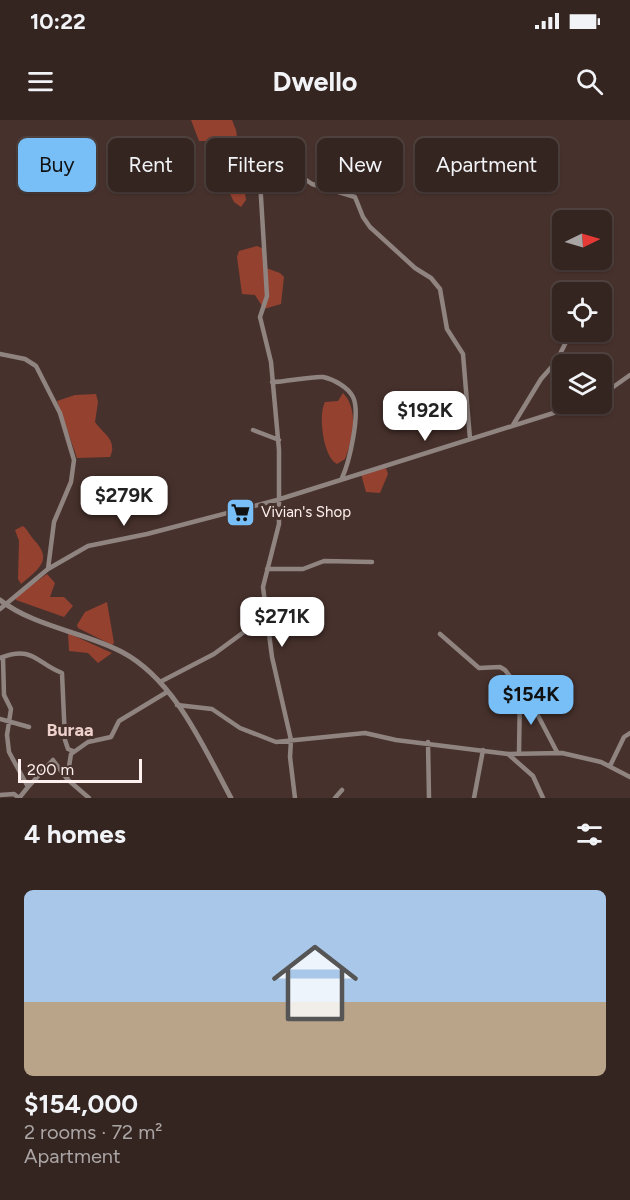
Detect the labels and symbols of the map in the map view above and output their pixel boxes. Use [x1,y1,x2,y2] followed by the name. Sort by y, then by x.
[552,210,612,270] north arrow
[383,391,467,442] pin: $192K
[82,476,166,527] pin: $279K
[224,496,256,528] supermarket icon: Vivian's Shop
[261,503,351,521] place label: Vivian's Shop
[240,597,324,648] pin: $271K
[489,675,573,726] pin: $154K
[46,719,94,741] district label: Buraa
[18,756,142,784] scale bar

